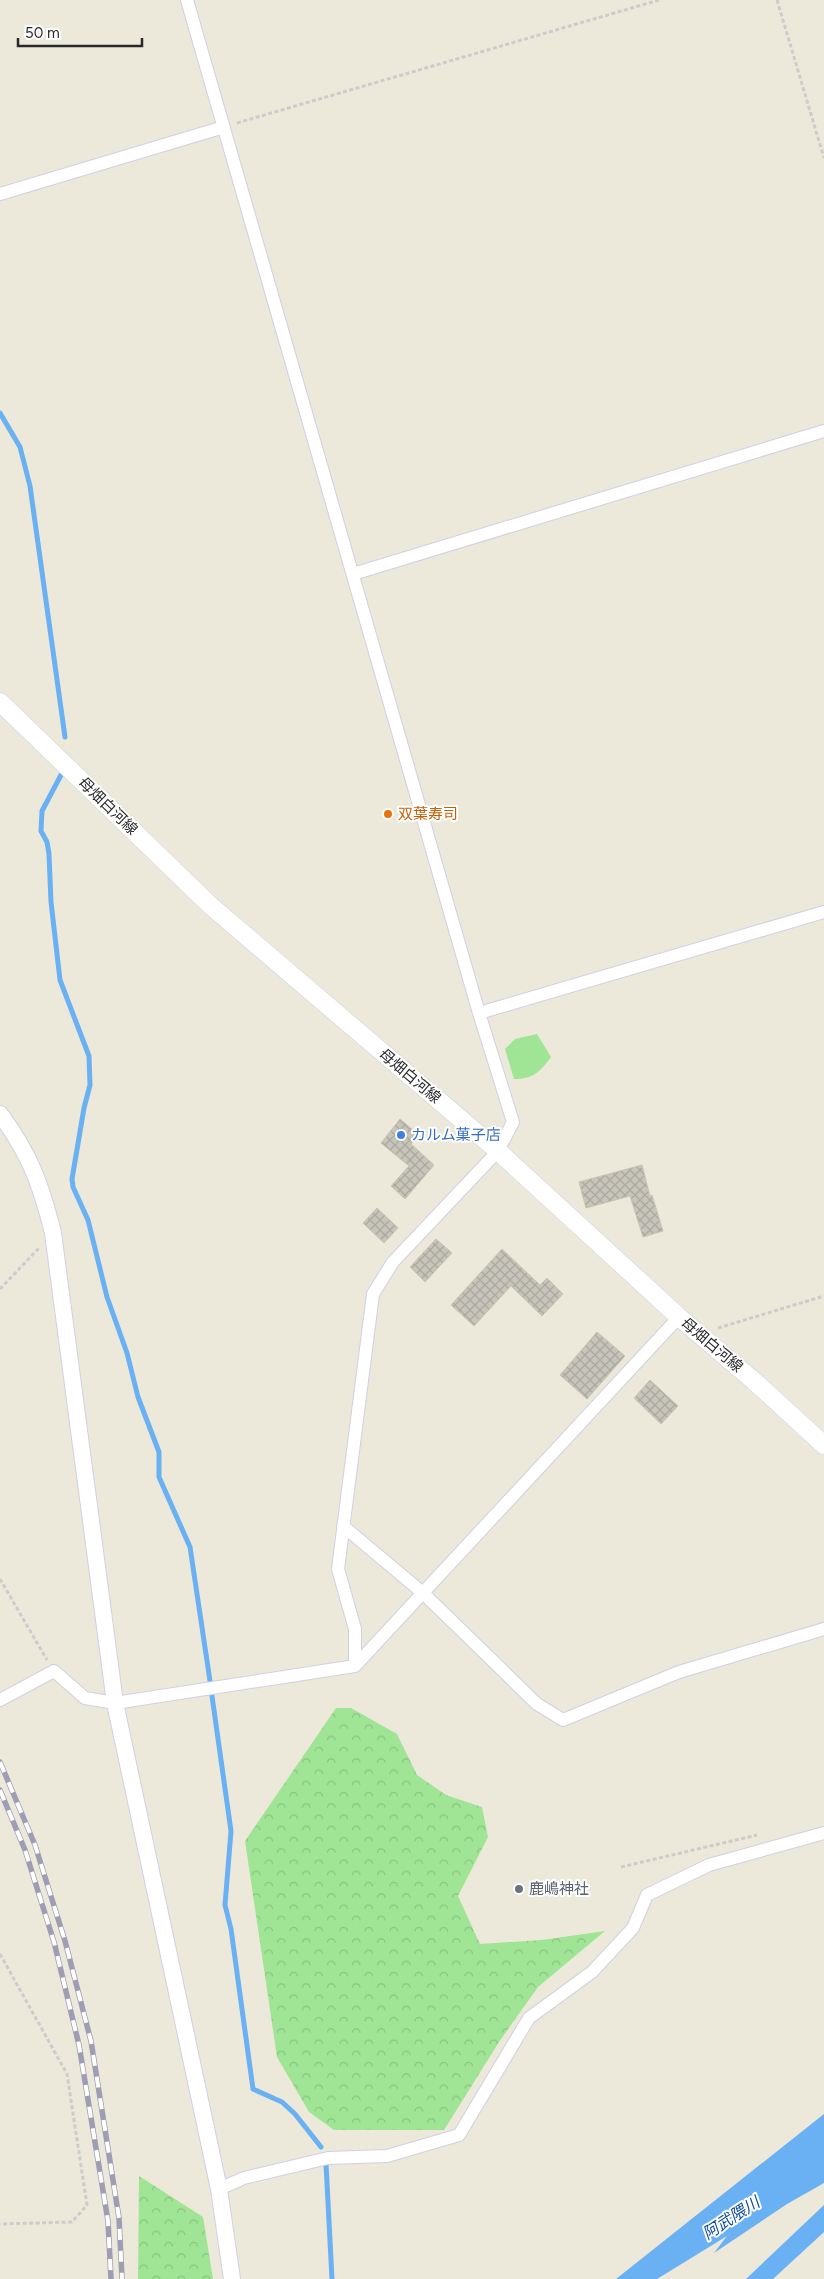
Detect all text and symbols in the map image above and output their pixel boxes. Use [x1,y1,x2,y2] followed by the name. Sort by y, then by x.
[18,15,141,47] scale bar
[25,24,60,42] text: 50 m
[75,773,141,839] street label: 母畑白河線
[398,805,458,823] place label: 双葉寿司
[382,808,394,820] marker: 双葉寿司
[375,1045,445,1107] street label: 母畑白河線
[411,1126,501,1144] place label: カルム菓子店
[395,1129,407,1141] marker: カルム菓子店
[677,1314,747,1376] street label: 母畑白河線
[529,1880,589,1898] place label: 鹿嶋神社
[513,1883,525,1895] marker: 鹿嶋神社
[699,2192,765,2243] water label: 阿武隈川

